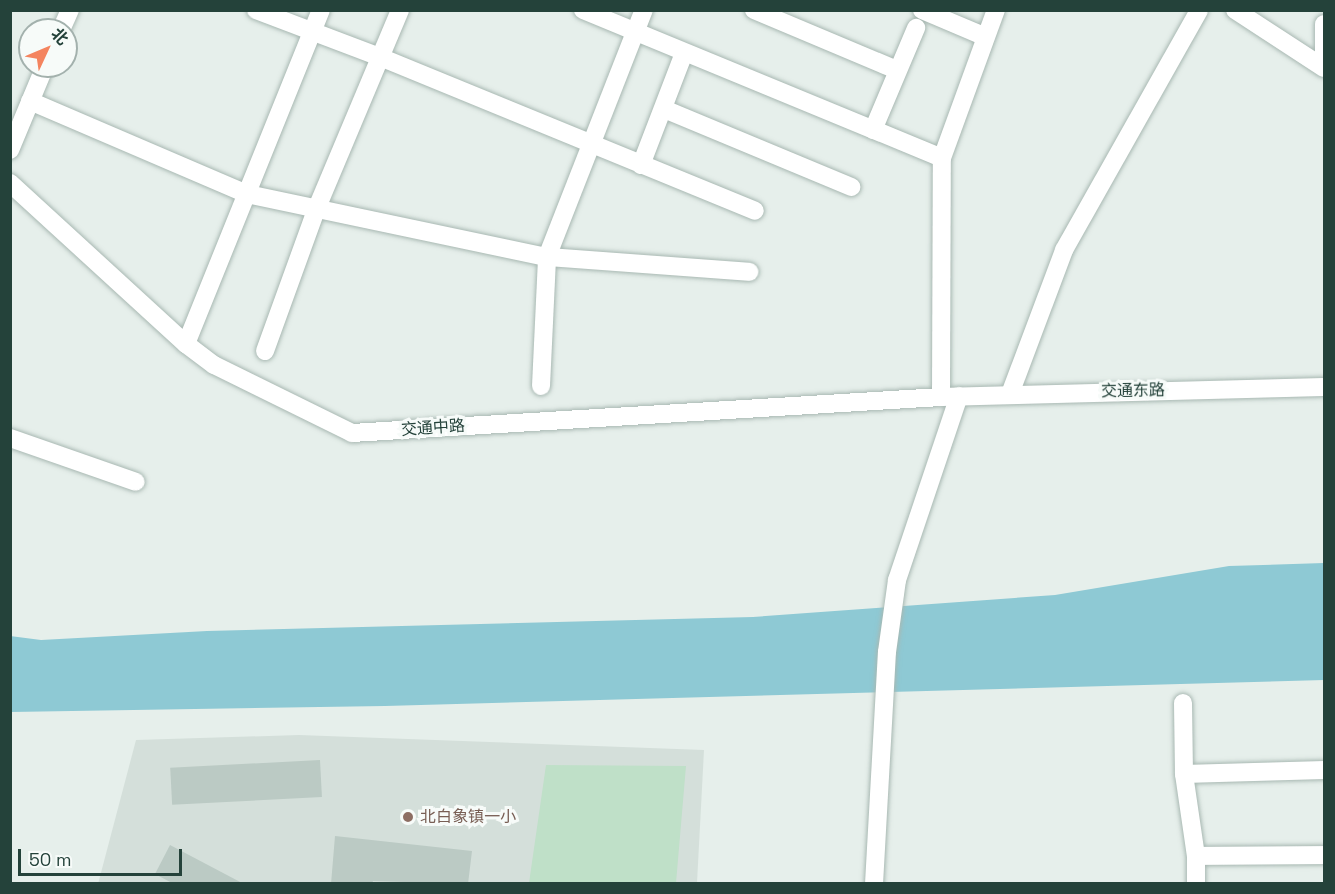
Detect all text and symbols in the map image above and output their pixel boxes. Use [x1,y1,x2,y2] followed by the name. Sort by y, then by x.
[18,18,78,78] north arrow
[47,23,73,50] text: 北
[1101,381,1165,401] street label: 交通东路
[400,416,466,440] street label: 交通中路
[420,807,516,827] place label: 北白象镇一小
[401,810,415,824] marker: 北白象镇一小
[21,837,184,875] scale bar
[29,848,71,871] text: 50 m

